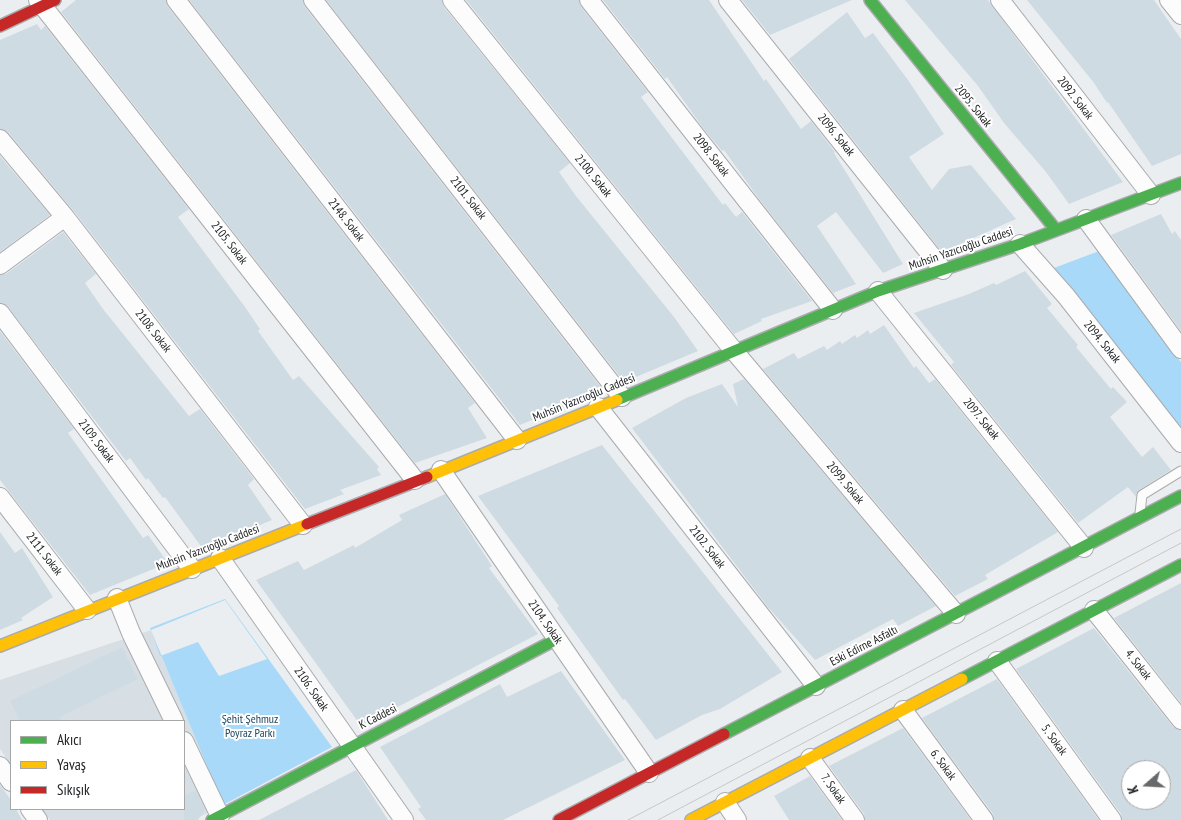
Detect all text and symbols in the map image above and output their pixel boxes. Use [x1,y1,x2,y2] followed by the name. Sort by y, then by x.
[1054,74,1096,122] street label: 2092. Sokak
[951,82,995,130] street label: 2095. Sokak
[814,111,858,159] street label: 2096. Sokak
[690,131,732,179] street label: 2098. Sokak
[571,152,615,200] street label: 2100. Sokak
[447,174,489,222] street label: 2101. Sokak
[325,196,367,244] street label: 2148. Sokak
[208,219,250,267] street label: 2105. Sokak
[907,224,1015,274] street label: Muhsin Yazıcıoğlu Caddesi
[132,307,174,355] street label: 2108. Sokak
[1080,318,1124,366] street label: 2094. Sokak
[531,371,637,425] street label: Muhsin Yazıcıoğlu Caddesi
[960,395,1002,443] street label: 2097. Sokak
[75,416,117,466] street label: 2109. Sokak
[823,459,867,507] street label: 2099. Sokak
[155,522,261,574] street label: Muhsin Yazıcıoğlu Caddesi
[686,523,728,571] street label: 2102. Sokak
[23,530,65,578] street label: 2111. Sokak
[525,597,565,647] street label: 2104. Sokak
[828,623,900,669] street label: Eski Edirne Asfaltı
[1122,647,1154,683] street label: 4. Sokak
[291,664,331,714] street label: 2106. Sokak
[357,701,399,733] street label: K Caddesi
[222,713,278,741] park label: Şehit Şehmuz Poyraz Parkı
[10,720,185,810] legend
[1038,722,1070,758] street label: 5. Sokak
[57,730,82,749] text: Akıcı
[927,747,959,783] street label: 6. Sokak
[57,755,86,774] text: Yavaş
[1121,760,1171,810] north arrow
[817,771,849,807] street label: 7. Sokak
[57,780,90,799] text: Sıkışık
[1123,783,1142,796] text: K

